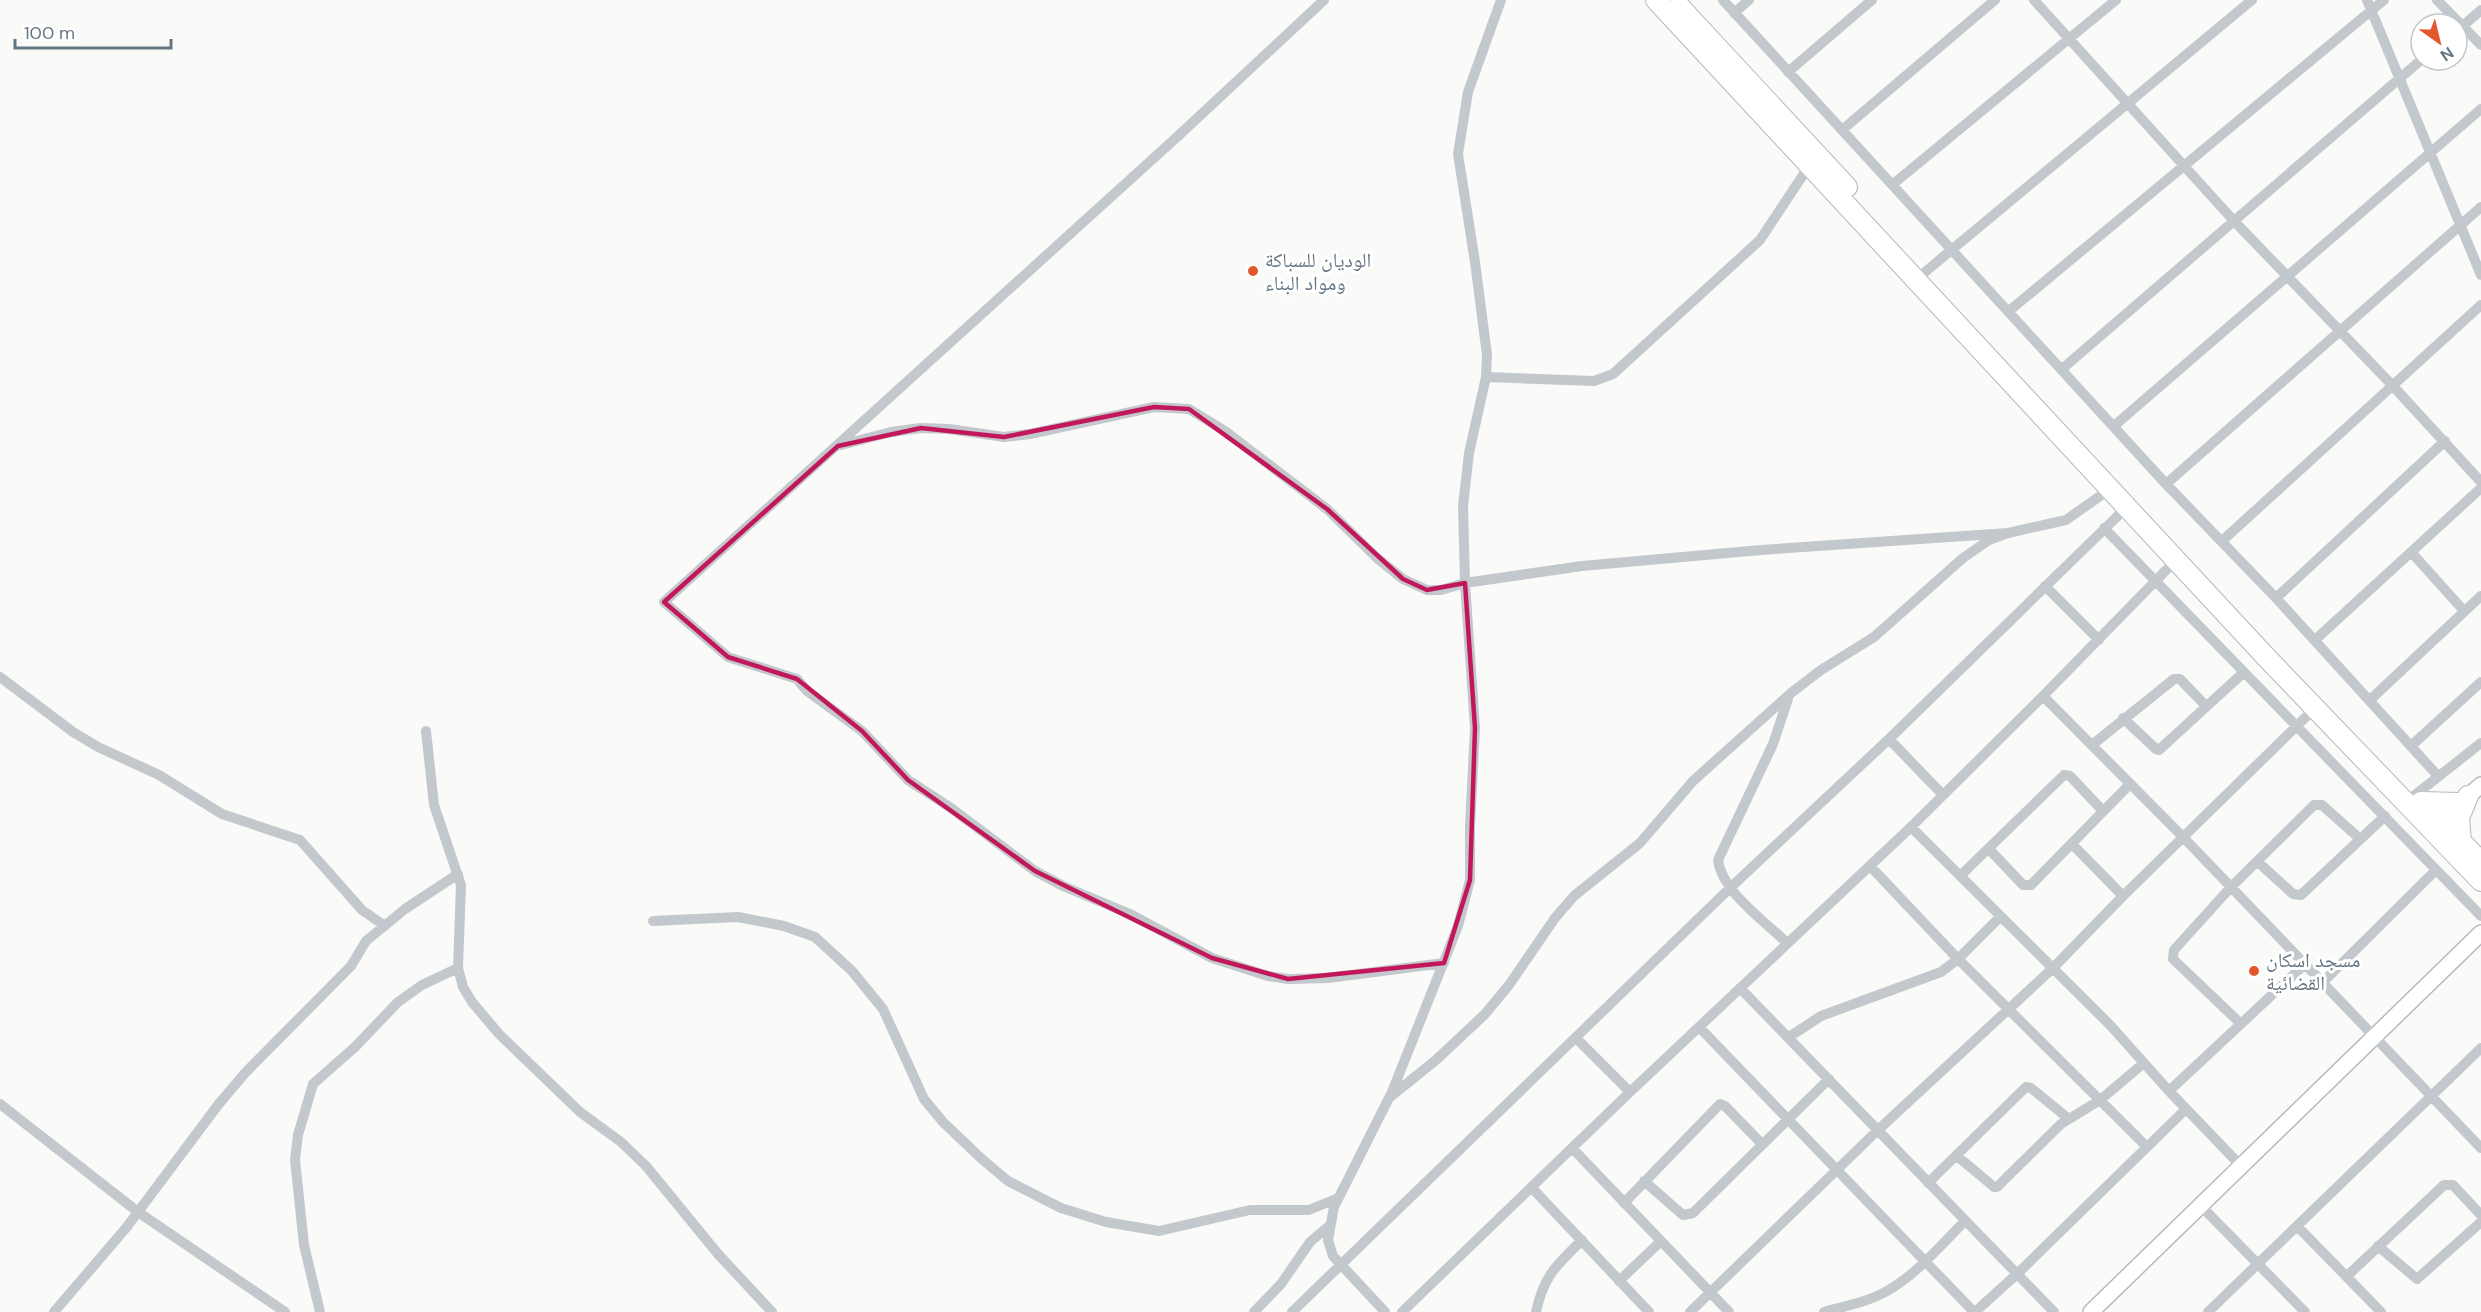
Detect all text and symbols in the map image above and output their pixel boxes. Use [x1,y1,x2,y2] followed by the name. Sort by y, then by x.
[15,12,171,50] scale bar
[2409,12,2469,72] north arrow
[24,21,75,45] text: 100 m
[2436,42,2458,66] text: N
[1265,247,1371,296] place label: الوديان للسباكة ومواد البناء
[1246,264,1260,278] marker: الوديان للسباكة ومواد البناء
[2266,947,2360,996] place label: مسجد اسكان القضائية
[2247,964,2261,978] marker: مسجد اسكان القضائية

